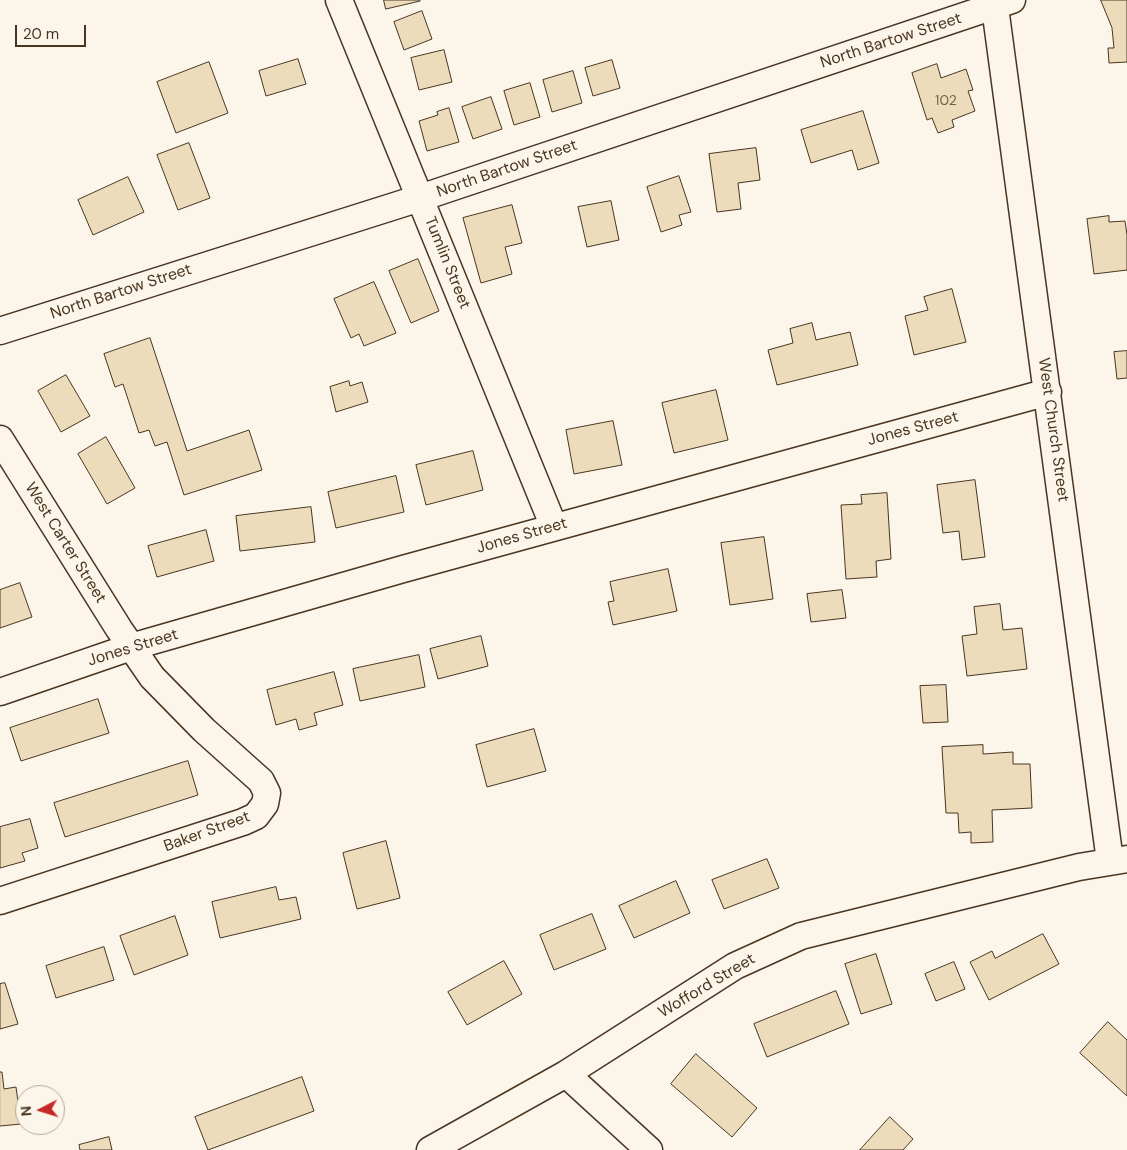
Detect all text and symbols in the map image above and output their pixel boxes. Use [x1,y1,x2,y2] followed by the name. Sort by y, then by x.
[818,9,964,73] street label: North Bartow Street
[18,15,89,47] scale bar
[23,24,59,44] text: 20 m
[935,93,957,109] house number: 102
[434,136,580,202] street label: North Bartow Street
[420,214,474,312] street label: Tumlin Street
[48,260,194,324] street label: North Bartow Street
[1033,357,1073,503] street label: West Church Street
[865,408,961,450] street label: Jones Street
[20,479,110,607] street label: West Carter Street
[474,514,570,558] street label: Jones Street
[86,625,180,671] street label: Jones Street
[161,808,253,856] street label: Baker Street
[655,950,759,1022] street label: Wofford Street
[15,1085,65,1135] north arrow
[17,1105,35,1117] text: N

